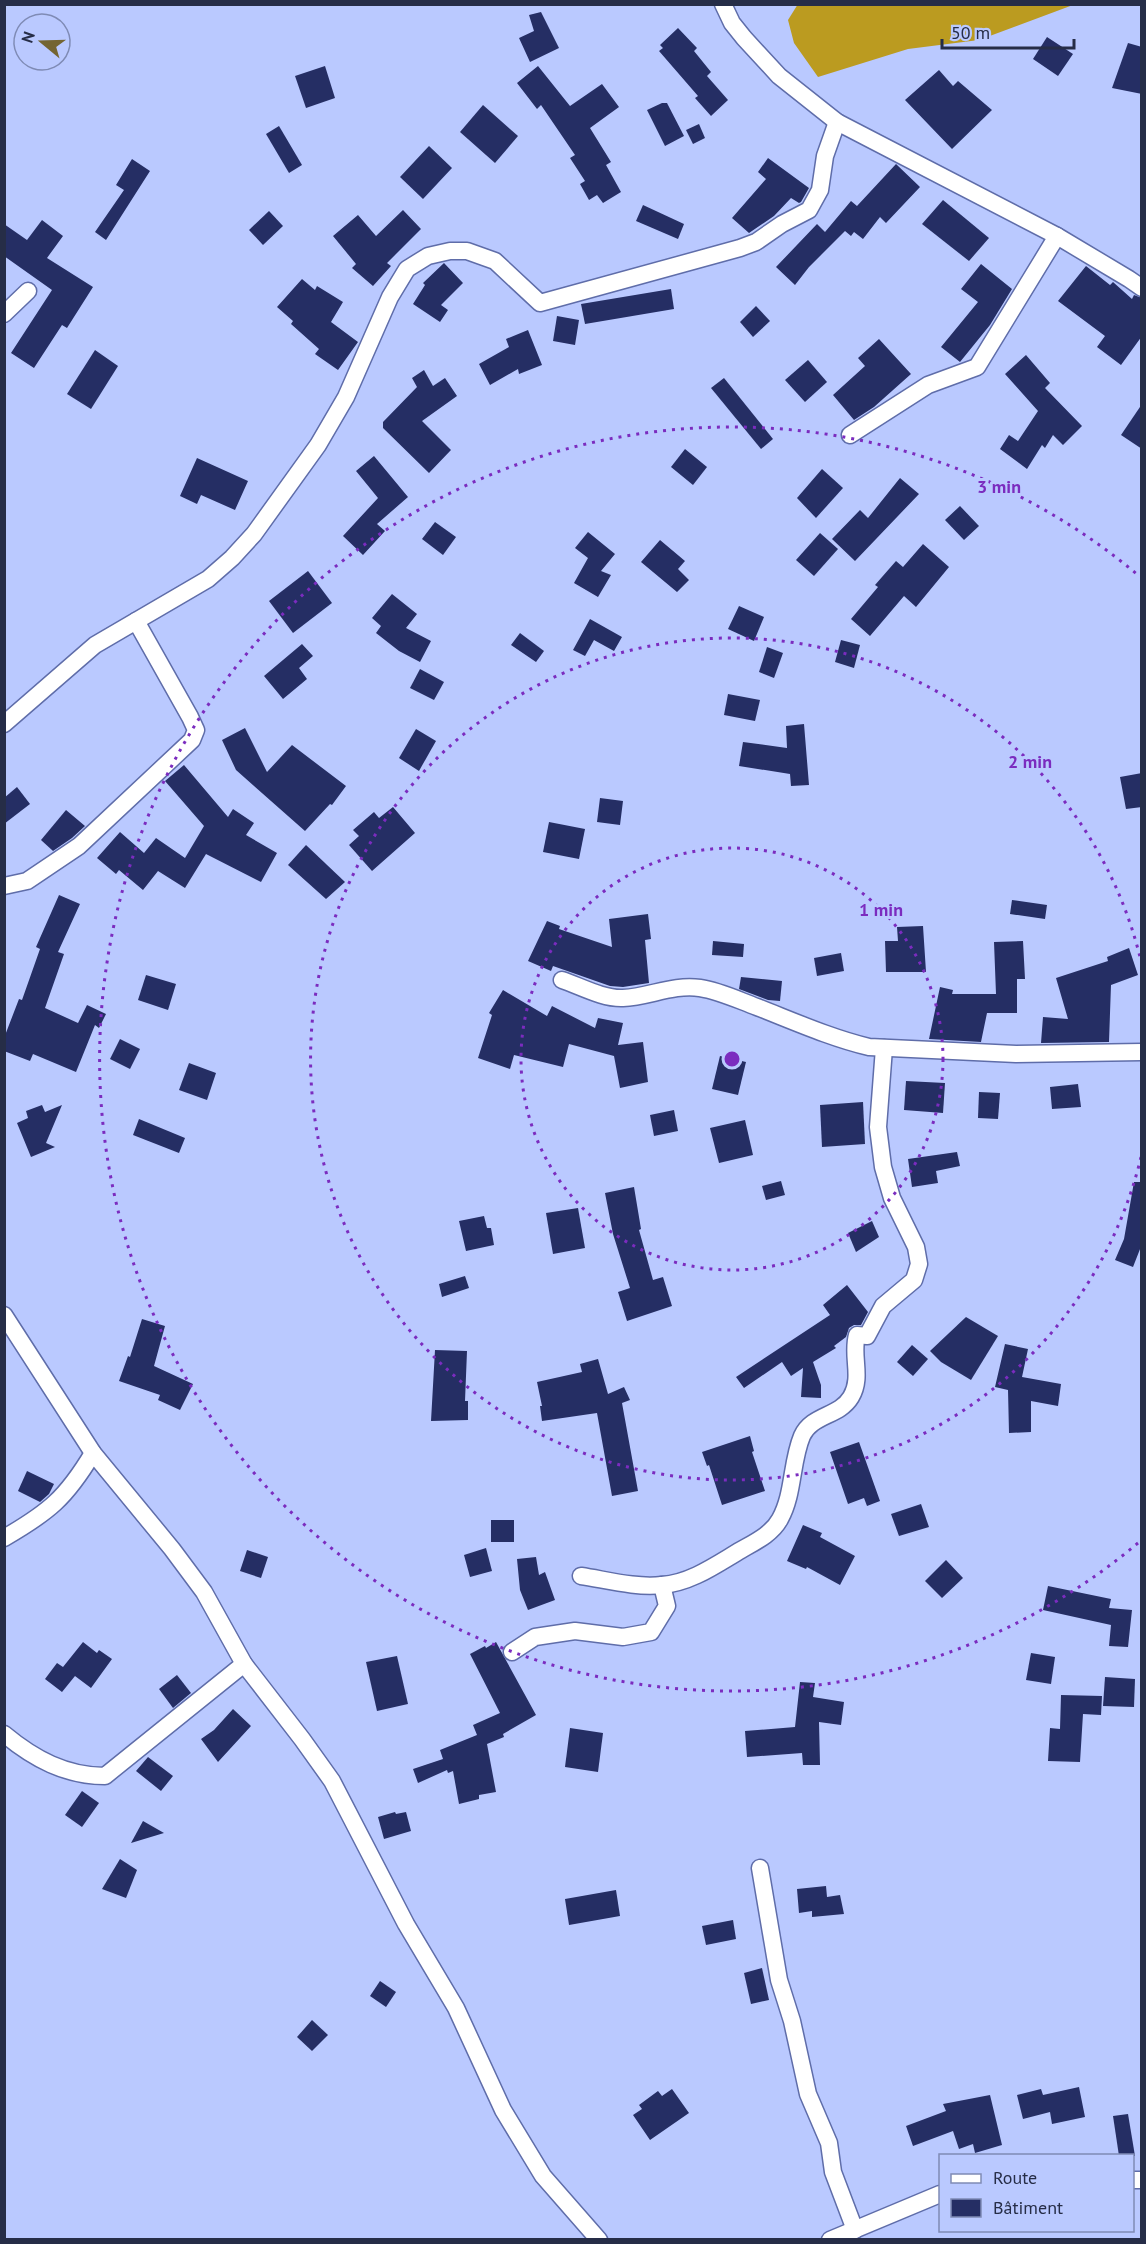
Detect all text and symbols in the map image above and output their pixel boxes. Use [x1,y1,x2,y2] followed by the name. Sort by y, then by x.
[12,12,72,72] north arrow
[942,12,1074,50] scale bar
[951,21,990,44] text: 50 m
[17,29,39,45] text: N
[977,475,1021,498] text: 3 min
[1008,750,1052,773] text: 2 min
[859,898,903,921] text: 1 min
[722,1049,742,1069] centre of rings
[939,2154,1134,2232] legend
[993,2166,1037,2189] text: Route
[993,2196,1063,2219] text: Bâtiment

